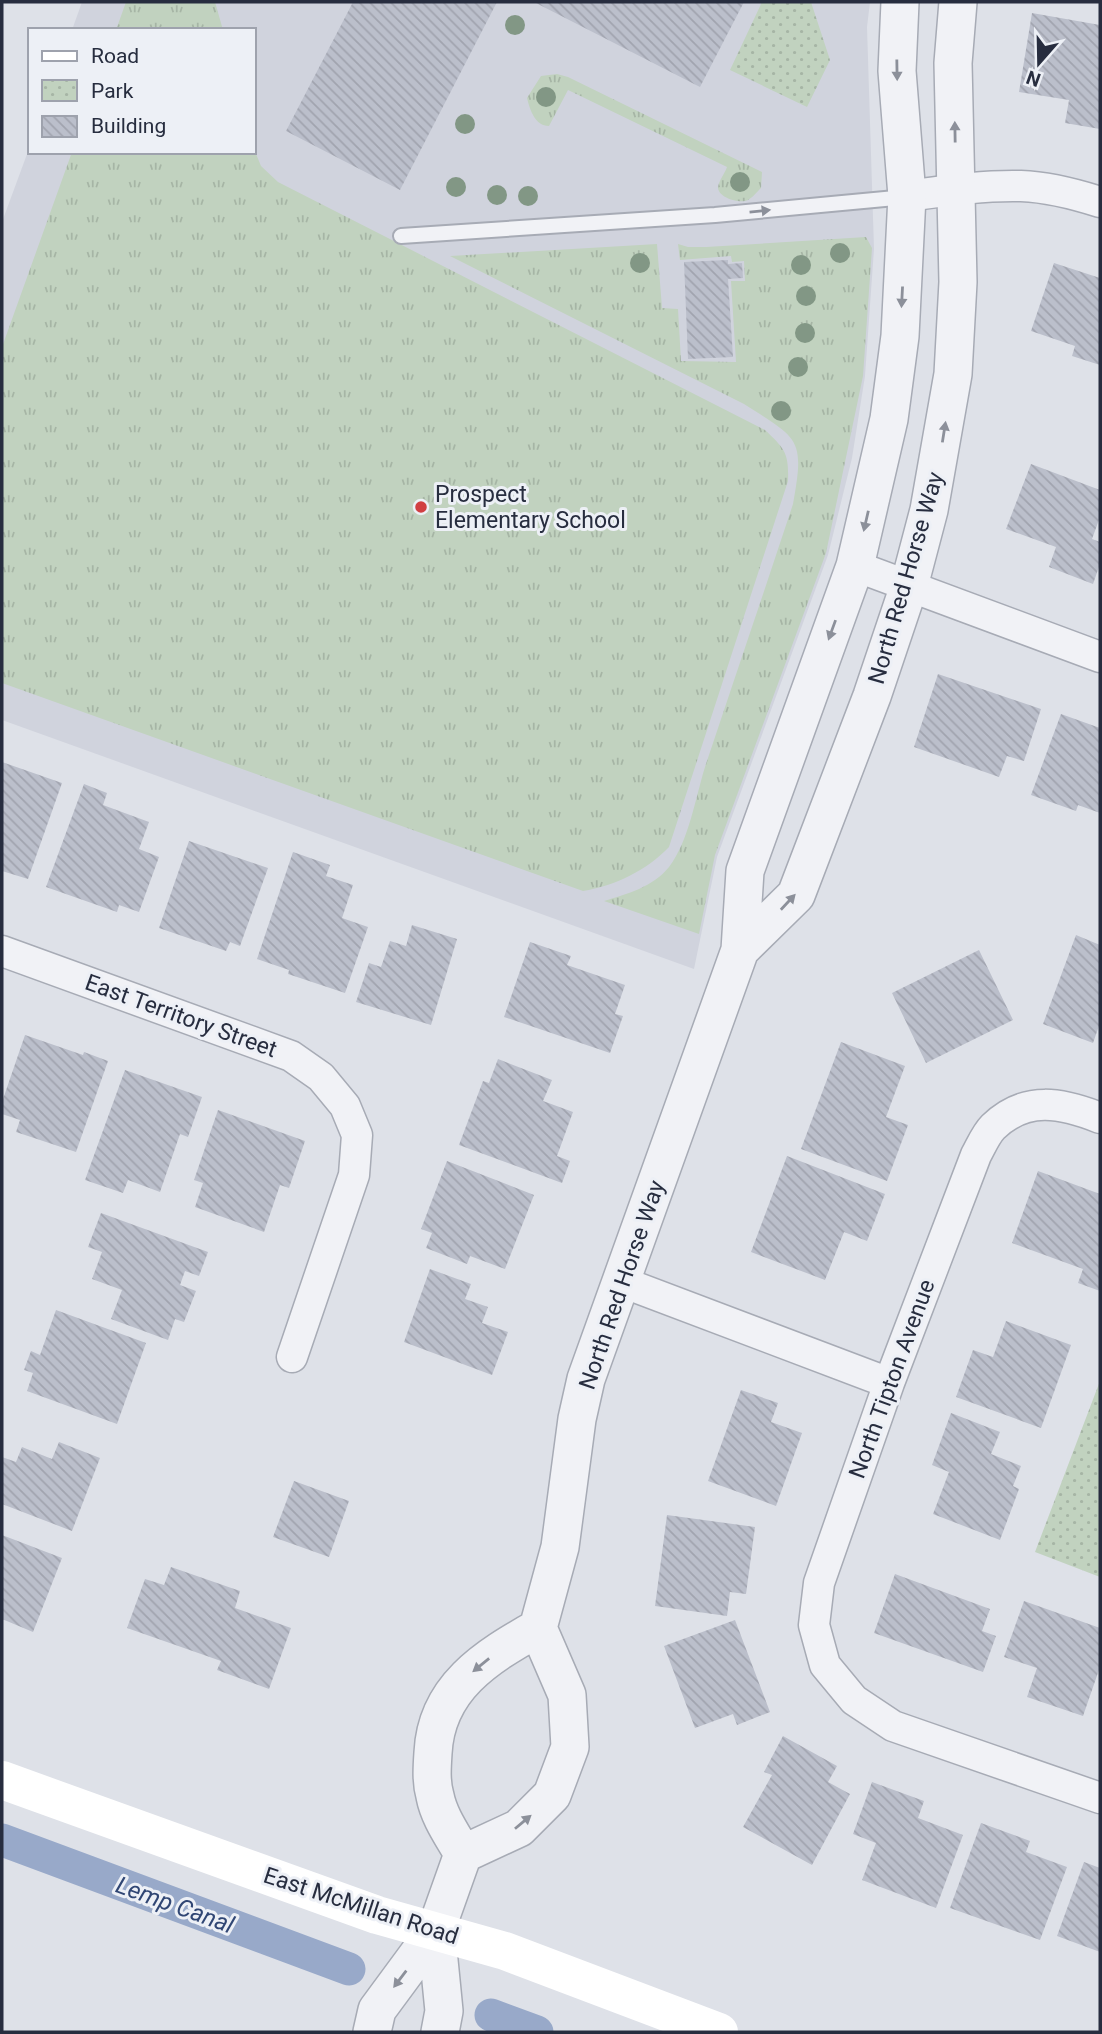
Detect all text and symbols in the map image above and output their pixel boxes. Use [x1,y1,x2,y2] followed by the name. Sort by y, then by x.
[28,28,256,154] legend
[1004,28,1074,98] north arrow
[91,44,139,68] text: Road
[892,59,903,81] one-way arrow
[1023,65,1044,92] text: N
[91,79,134,103] text: Park
[91,114,166,138] text: Building
[950,121,961,143] one-way arrow
[749,205,771,216] one-way arrow
[897,286,908,308] one-way arrow
[938,421,949,443] one-way arrow
[863,469,949,687] street label: North Red Horse Way
[435,481,626,534] place label: Prospect Elementary School
[413,499,429,515] marker: Prospect Elementary School
[860,510,871,532] one-way arrow
[826,620,837,641] one-way arrow
[780,894,796,911] one-way arrow
[82,969,280,1063] street label: East Territory Street
[574,1177,670,1393] street label: North Red Horse Way
[843,1276,941,1482] street label: North Tipton Avenue
[472,1657,489,1672] one-way arrow
[514,1815,532,1830] one-way arrow
[260,1862,462,1950] street label: East McMillan Road
[112,1871,238,1939] water label: Lemp Canal
[392,1970,407,1988] one-way arrow

